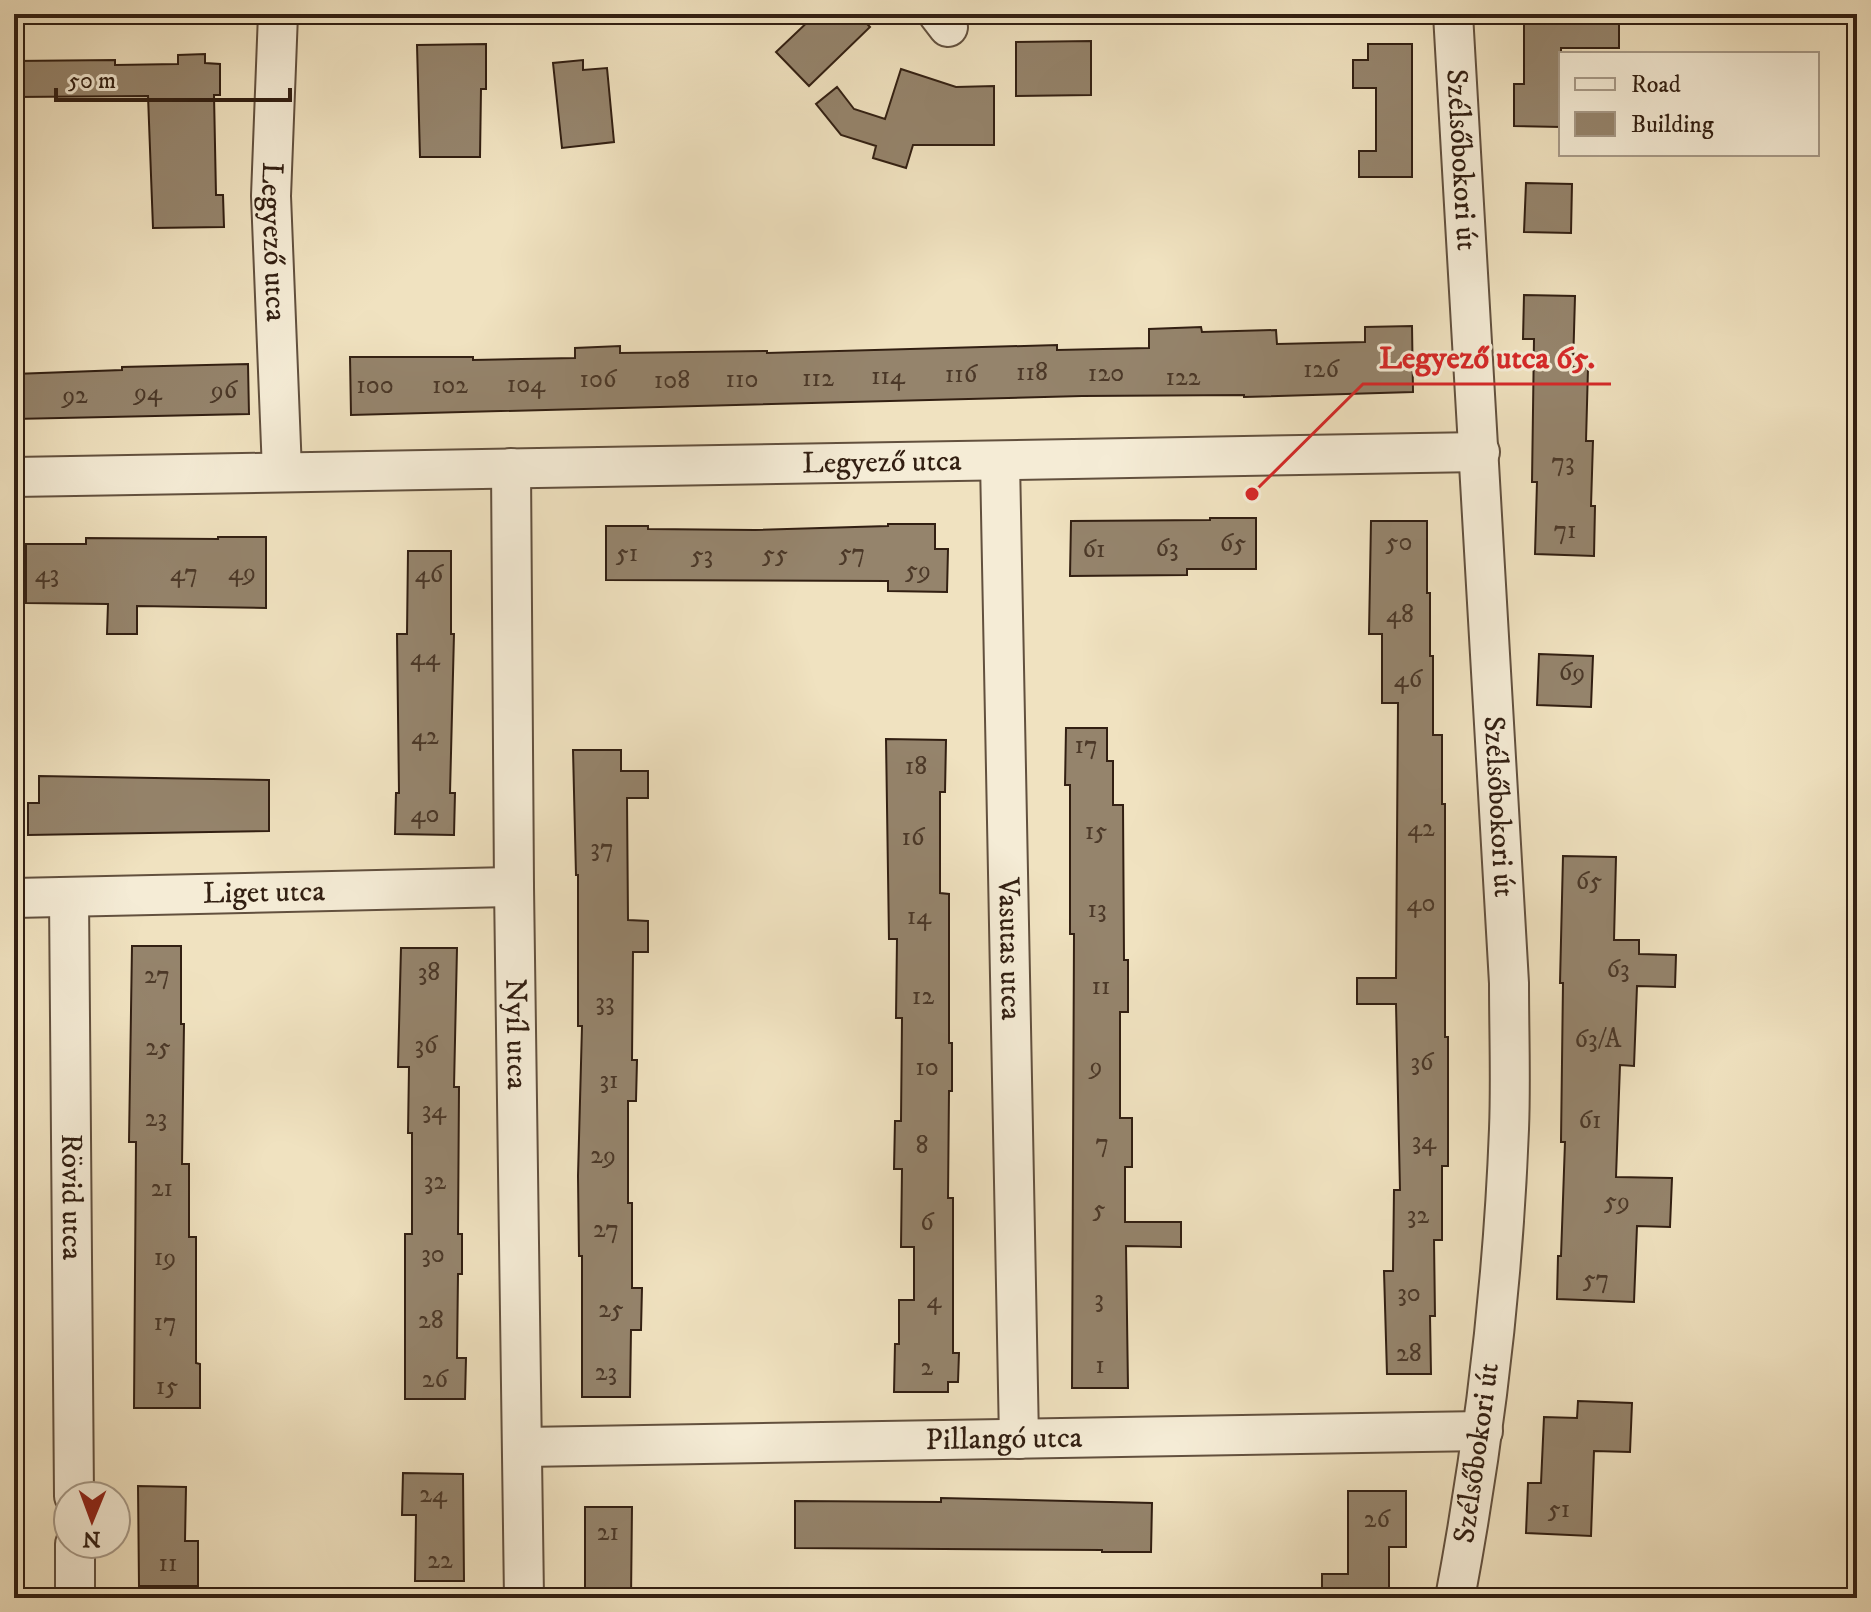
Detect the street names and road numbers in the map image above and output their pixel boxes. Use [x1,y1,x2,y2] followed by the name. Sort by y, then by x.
[1438,68,1485,252] street label: Szélsőbokori út
[253,161,295,323] street label: Legyező utca
[802,442,962,482] street label: Legyező utca
[1475,715,1523,898] street label: Szélsőbokori út
[202,873,326,912] street label: Liget utca
[990,876,1029,1021] street label: Vasutas utca
[497,978,535,1090] street label: Nyíl utca
[52,1134,91,1261] street label: Rövid utca
[1446,1360,1508,1546] street label: Szélsőbokori út
[925,1419,1083,1459] street label: Pillangó utca

